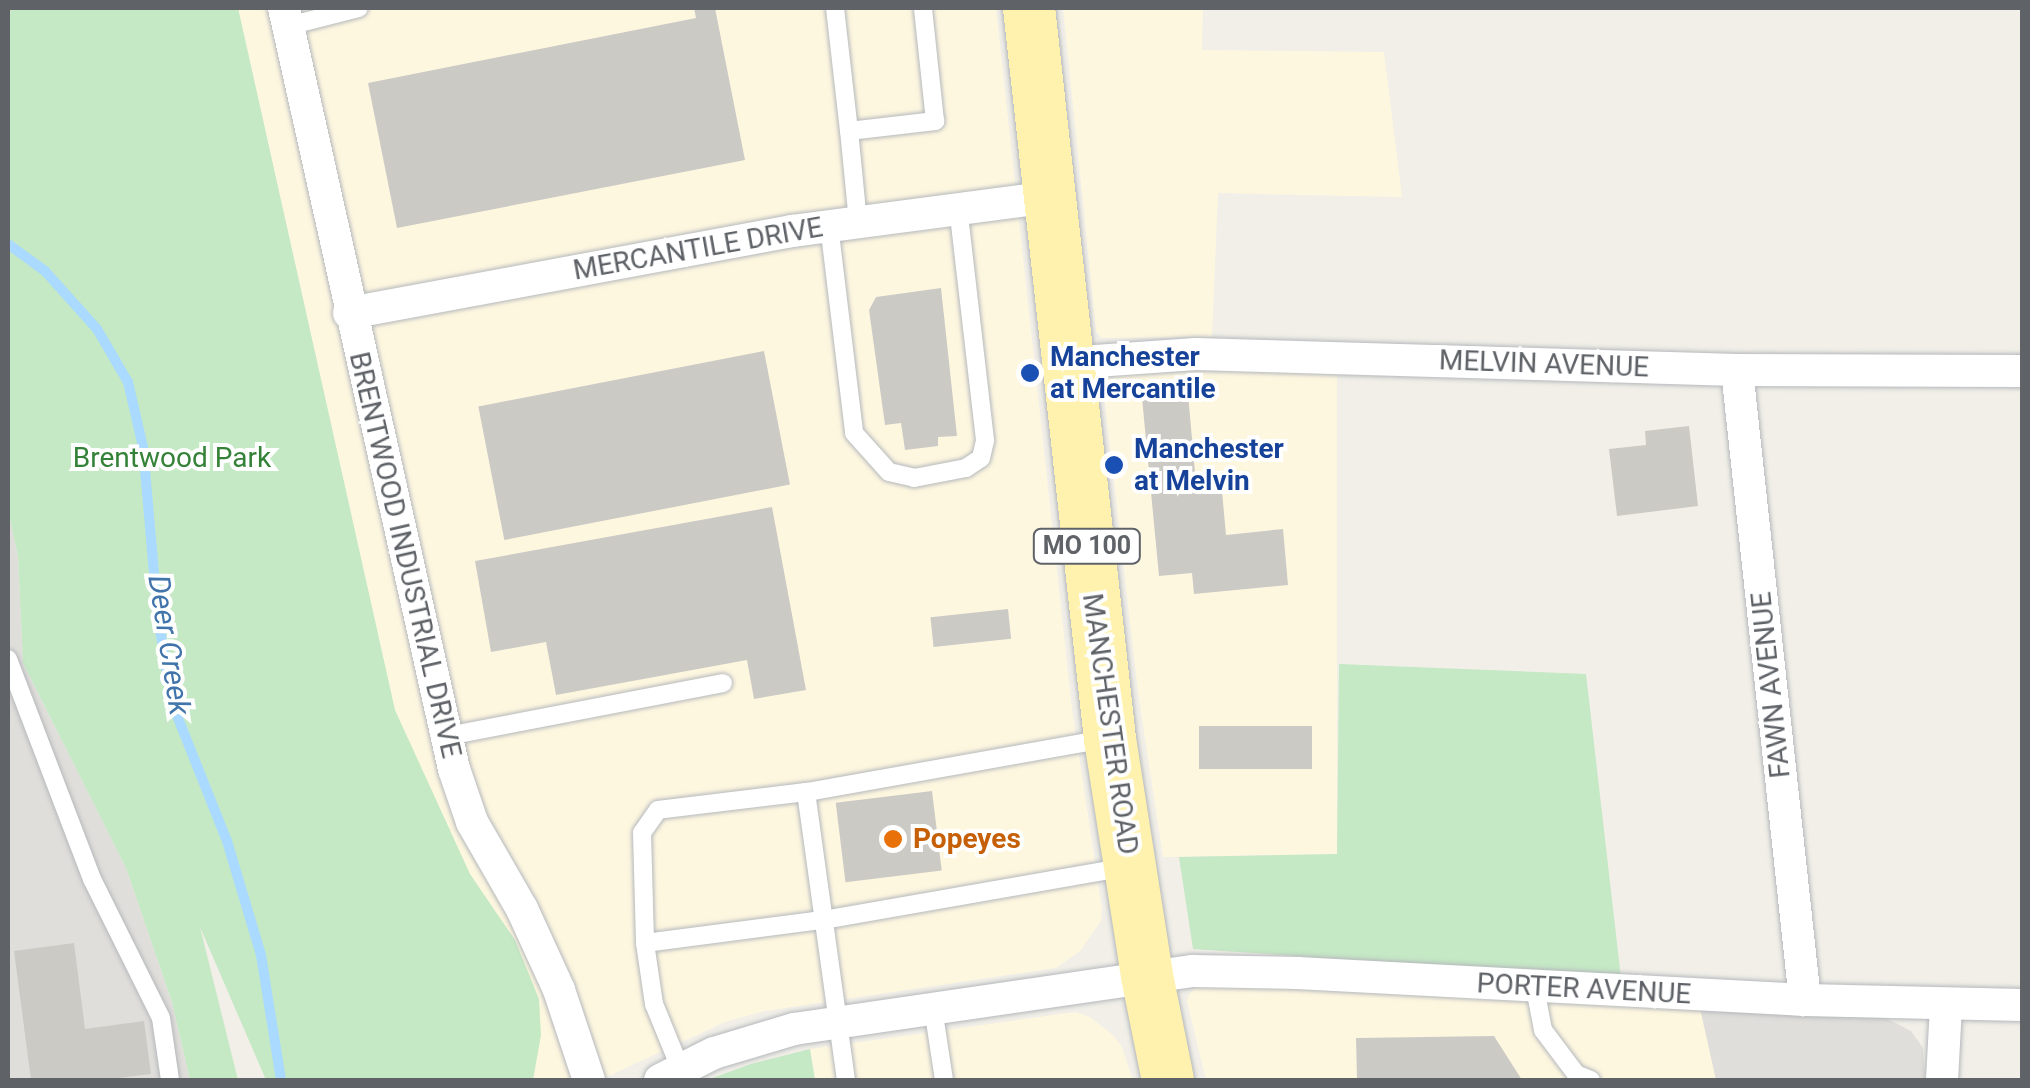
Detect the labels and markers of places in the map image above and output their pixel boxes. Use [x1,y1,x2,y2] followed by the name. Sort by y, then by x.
[1050,340,1216,406] place label: Manchester at Mercantile
[1019,362,1041,384] marker: Manchester at Mercantile
[1134,432,1284,498] place label: Manchester at Melvin
[1103,454,1125,476] marker: Manchester at Melvin
[913,822,1021,856] place label: Popeyes
[882,828,904,850] marker: Popeyes

